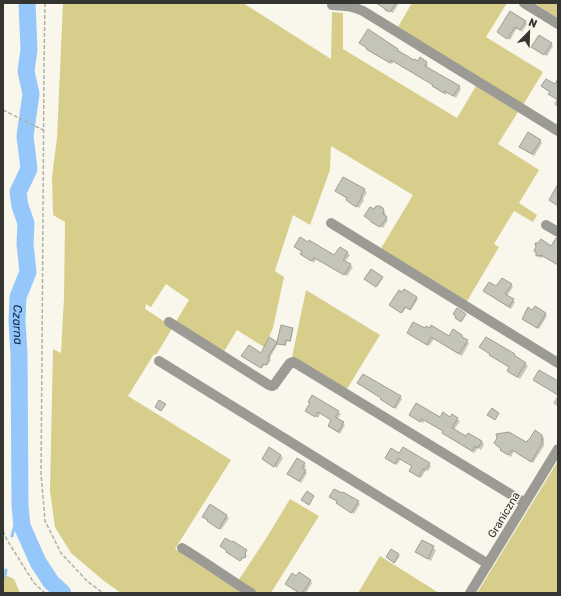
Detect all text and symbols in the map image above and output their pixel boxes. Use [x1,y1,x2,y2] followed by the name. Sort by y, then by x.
[509,12,549,52] north arrow
[527,16,539,31] text: N
[10,304,25,345] water label: Czarna
[485,490,523,540] street label: Graniczna

